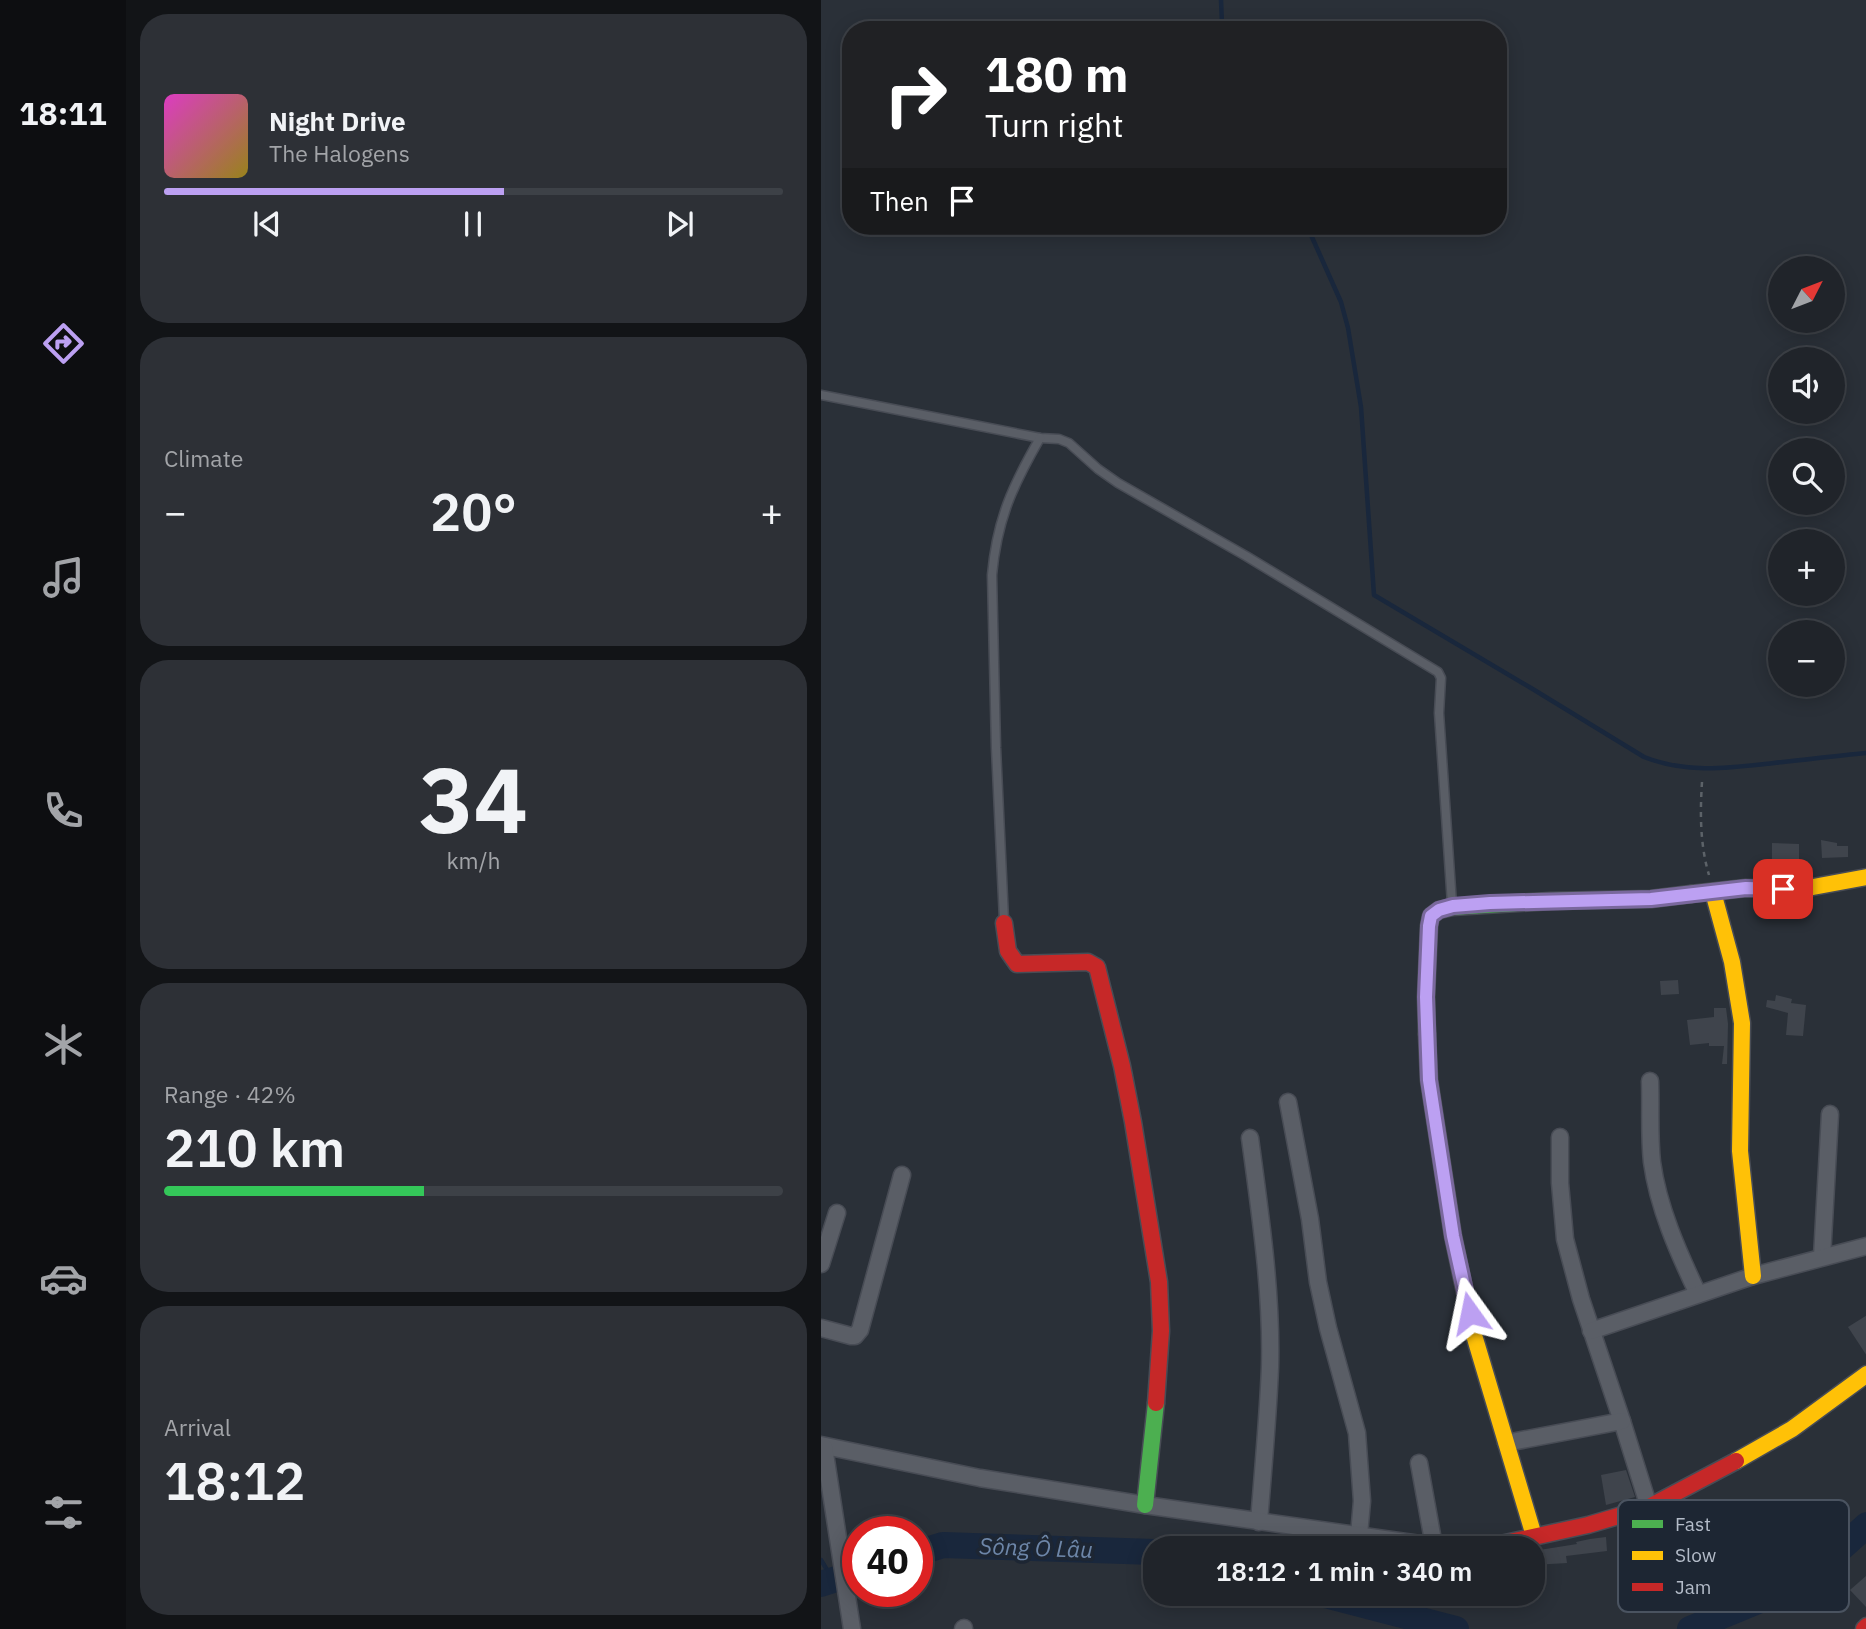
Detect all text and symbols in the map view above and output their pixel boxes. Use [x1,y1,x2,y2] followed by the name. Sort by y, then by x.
[985,42,1129,105] text: 180 m
[870,49,961,140] icon: right
[19,92,107,134] text: 18:11
[269,104,406,138] text: Night Drive
[985,104,1123,146] text: Turn right
[269,138,410,168] text: The Halogens
[943,182,981,220] icon: arrive
[870,184,929,218] text: Then
[248,205,286,243] icon: previous
[454,205,492,243] icon: pause
[661,205,699,243] icon: next
[1768,256,1845,332] north arrow
[1768,256,1845,697] map controls
[39,319,88,368] icon: directions
[1768,347,1845,424] button: sound
[1768,438,1845,515] button: search
[164,443,243,473] text: Climate
[430,478,517,545] text: 20°
[164,487,187,536] text: −
[760,487,783,536] text: +
[1768,529,1845,606] button: +
[39,553,88,602] icon: music
[1768,620,1845,697] button: −
[419,740,528,858] text: 34
[39,786,88,835] icon: phone
[446,845,501,875] text: km/h
[1753,859,1813,919] pin
[1764,870,1802,908] icon: arrive
[39,1020,88,1069] icon: climate
[164,1079,296,1109] text: Range · 42%
[164,1114,345,1181] text: 210 km
[39,1254,88,1303] icon: car
[1433,1276,1507,1350] position arrow
[164,1412,231,1442] text: Arrival
[164,1447,305,1514] text: 18:12
[39,1488,88,1537] icon: filters
[1618,1500,1849,1612] legend
[1675,1512,1711,1536] text: Fast
[842,1516,933,1607] speed limit sign: 40
[978,1530,1094,1564] water label: Sông Ô Lâu
[1675,1543,1716,1567] text: Slow
[1216,1554,1472,1588] text: 18:12 · 1 min · 340 m
[1675,1575,1711,1599] text: Jam

